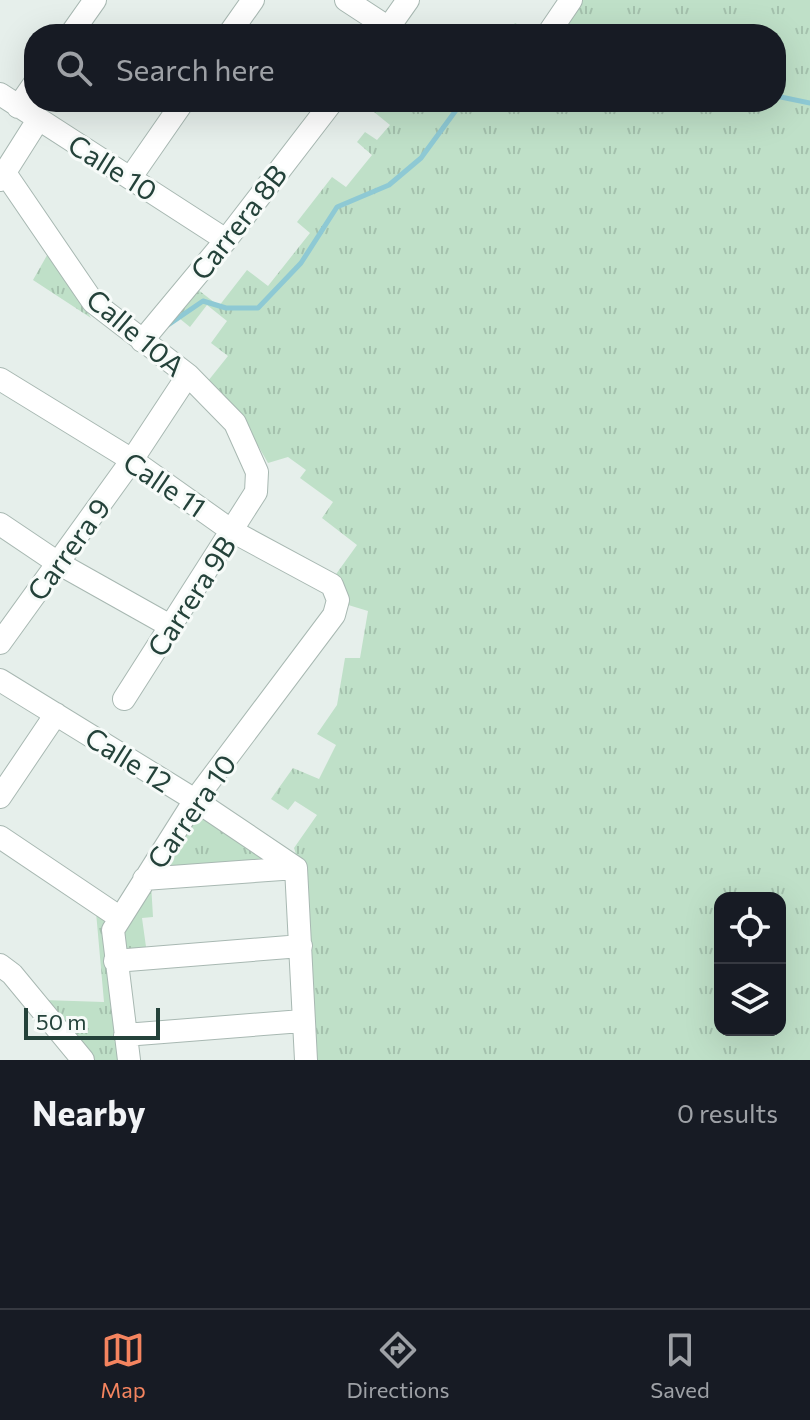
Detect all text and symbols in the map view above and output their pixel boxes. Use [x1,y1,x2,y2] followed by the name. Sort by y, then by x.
[24,24,786,112] search box
[52,46,96,90] icon: search
[116,50,275,87] text: Search here
[62,127,164,207] street label: Calle 10
[183,158,293,286] street label: Carrera 8B
[80,281,192,383] street label: Calle 10A
[117,444,213,524] street label: Calle 11
[19,491,117,607] street label: Carrera 9
[140,530,242,662] street label: Carrera 9B
[79,719,179,799] street label: Calle 12
[139,747,243,875] street label: Carrera 10
[714,892,786,1036] map controls
[714,892,786,964] button: locate
[714,964,786,1036] button: layers
[24,1004,160,1040] scale bar
[36,1008,86,1035] text: 50 m
[32,1091,146,1133] text: Nearby
[677,1097,778,1128] text: 0 results
[100,1328,146,1403] tab: Map
[346,1328,450,1403] tab: Directions
[650,1328,710,1403] tab: Saved

